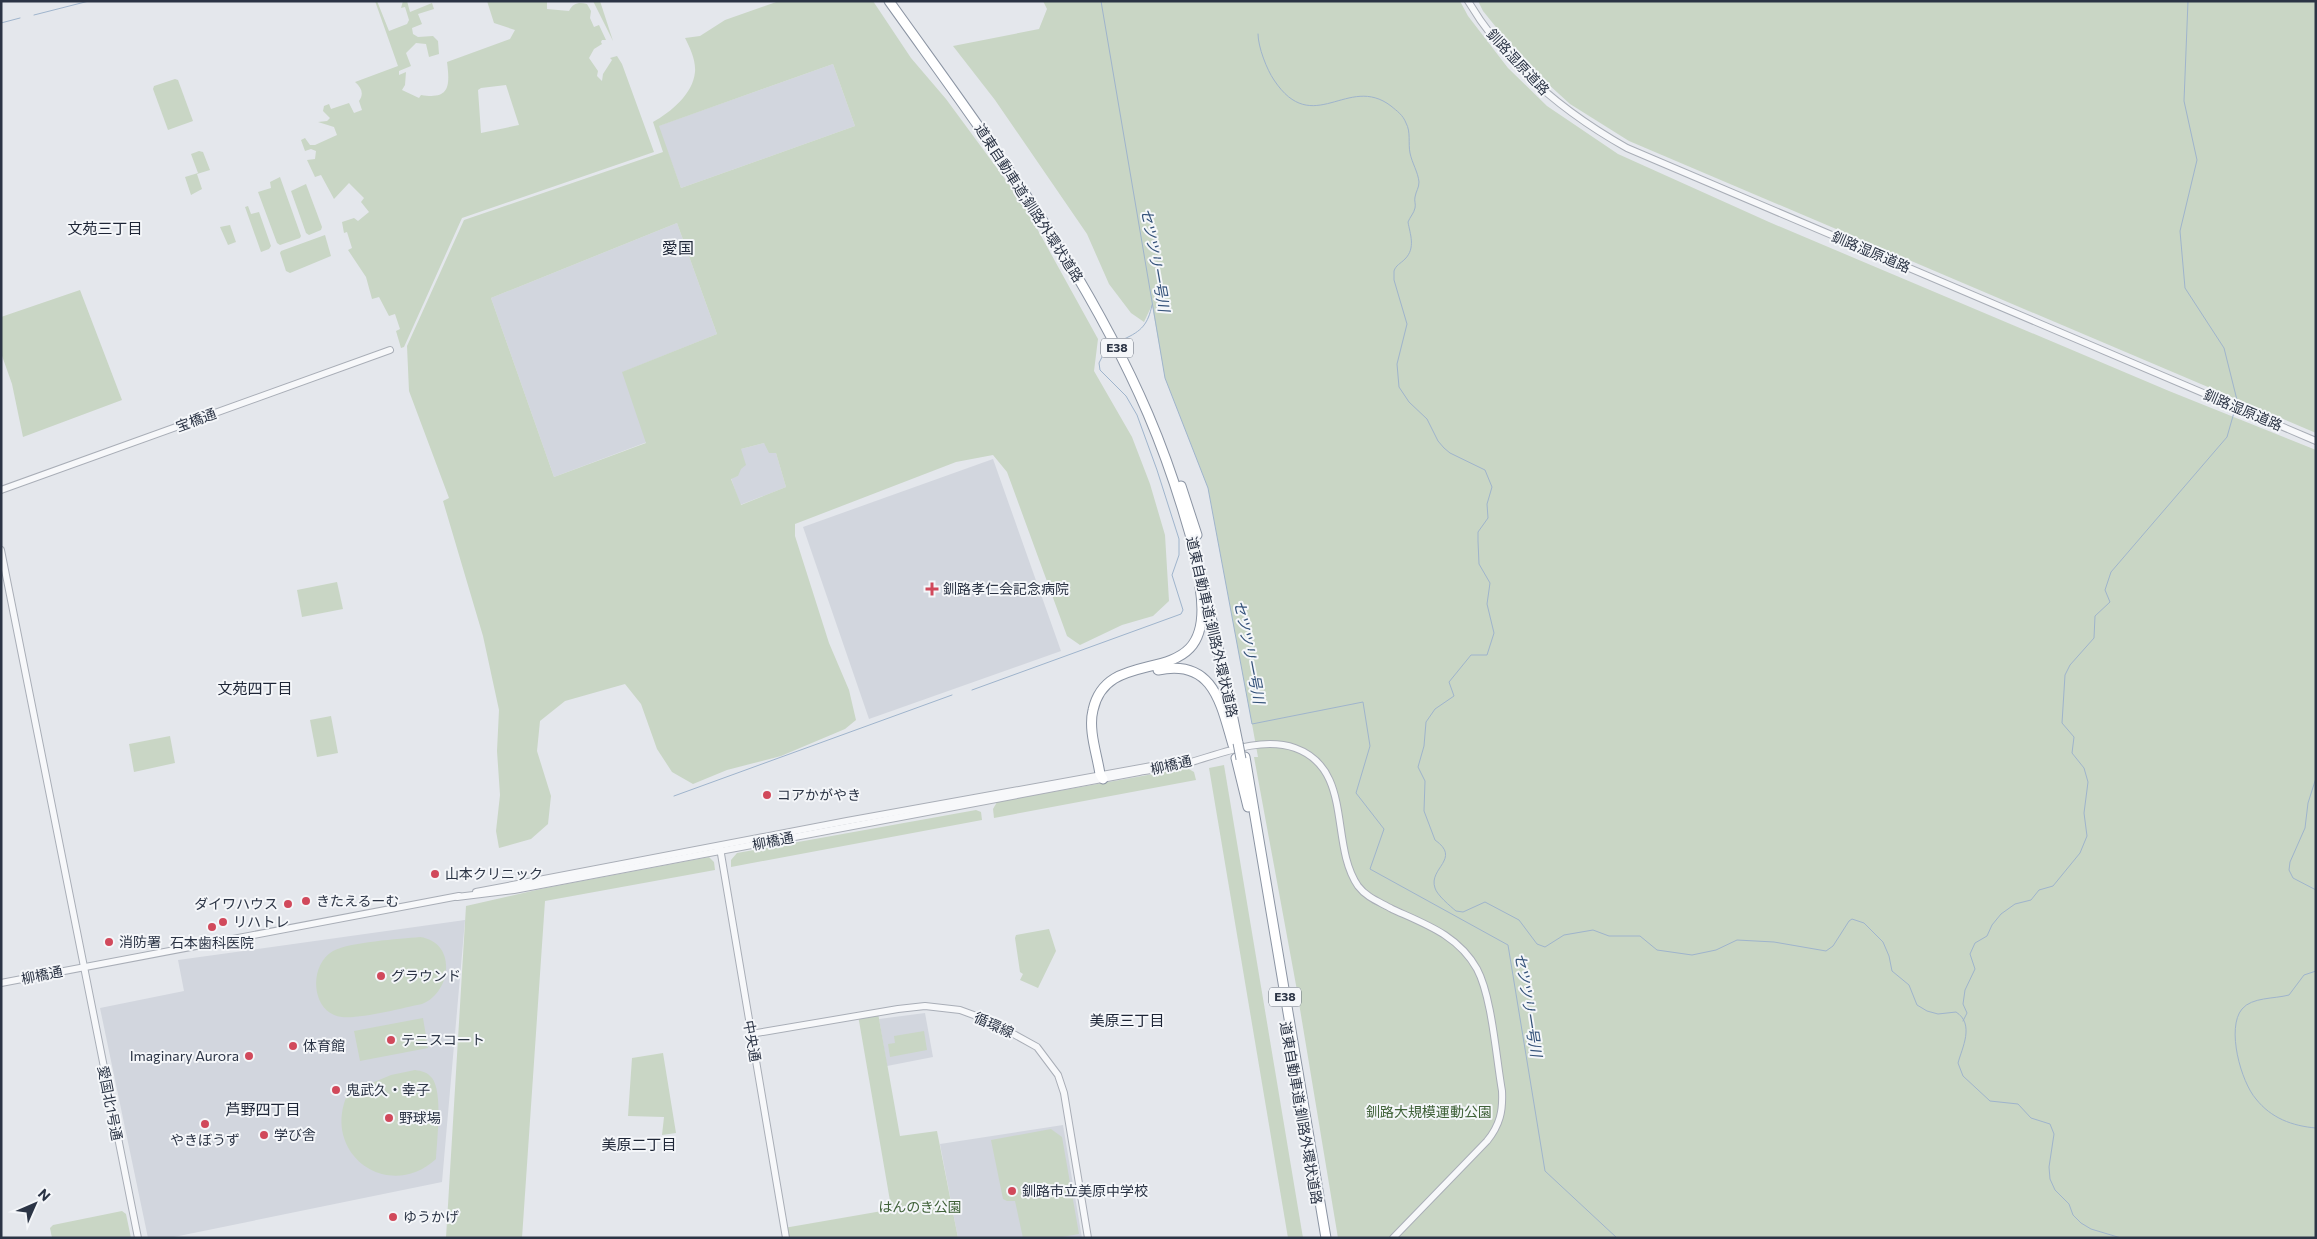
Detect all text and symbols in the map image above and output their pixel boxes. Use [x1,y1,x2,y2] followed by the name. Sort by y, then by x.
[1484,25,1553,98] street label: 釧路湿原道路
[972,120,1087,285] street label: 道東自動車道;釧路外環状道路
[1138,207,1174,315] water label: セツツリ一号川
[67,219,143,237] district label: 文苑三丁目
[1829,227,1913,276] street label: 釧路湿原道路
[662,238,694,257] district label: 愛国
[1101,338,1133,358] road number: E38
[2201,385,2285,434] street label: 釧路湿原道路
[173,404,218,435] street label: 宝橋通
[1183,535,1242,719] street label: 道東自動車道;釧路外環状道路
[943,580,1069,597] place label: 釧路孝仁会記念病院
[925,582,939,596] marker: 釧路孝仁会記念病院
[1231,599,1269,707] water label: セツツリ一号川
[217,679,293,697] district label: 文苑四丁目
[1149,752,1193,778] street label: 柳橋通
[777,786,861,803] place label: コアかがやき
[761,789,773,801] marker: コアかがやき
[751,828,795,853] street label: 柳橋通
[445,865,543,882] place label: 山本クリニック
[429,868,441,880] marker: 山本クリニック
[316,892,400,909] place label: きたえるーむ
[194,895,278,912] place label: ダイワハウス
[300,895,312,907] marker: きたえるーむ
[282,898,294,910] marker: ダイワハウス
[233,913,289,930] place label: リハトレ
[217,916,229,928] marker: リハトレ
[206,921,218,933] marker: 石本歯科医院
[119,933,161,950] place label: 消防署
[170,934,254,951] place label: 石本歯科医院
[103,936,115,948] marker: 消防署
[1512,952,1546,1060] water label: セツツリ一号川
[20,962,64,987] street label: 柳橋通
[391,967,461,984] place label: グラウンド
[375,970,387,982] marker: グラウンド
[1269,988,1301,1006] road number: E38
[972,1008,1017,1041] street label: 循環線
[1089,1011,1165,1029] district label: 美原三丁目
[740,1019,765,1063] street label: 中央通
[1277,1020,1326,1206] street label: 道東自動車道;釧路外環状道路
[401,1031,485,1048] place label: テニスコート
[385,1034,397,1046] marker: テニスコート
[303,1037,345,1054] place label: 体育館
[287,1040,299,1052] marker: 体育館
[130,1047,239,1064] place label: Imaginary Aurora
[243,1050,255,1062] marker: Imaginary Aurora
[95,1064,126,1142] street label: 愛国北1号通
[346,1081,430,1098] place label: 鬼武久・幸子
[330,1084,342,1096] marker: 鬼武久・幸子
[225,1100,301,1118] district label: 芦野四丁目
[1366,1103,1492,1120] park label: 釧路大規模運動公園
[399,1109,441,1126] place label: 野球場
[383,1112,395,1124] marker: 野球場
[199,1118,211,1130] marker: やきぼうず
[274,1126,316,1143] place label: 学び舎
[258,1129,270,1141] marker: 学び舎
[170,1131,240,1148] place label: やきぼうず
[601,1135,677,1153] district label: 美原二丁目
[10,1179,60,1229] north arrow
[1022,1182,1148,1199] place label: 釧路市立美原中学校
[35,1185,54,1204] text: N
[1006,1185,1018,1197] marker: 釧路市立美原中学校
[878,1198,962,1215] park label: はんのき公園
[403,1208,459,1225] place label: ゆうかげ
[387,1211,399,1223] marker: ゆうかげ

